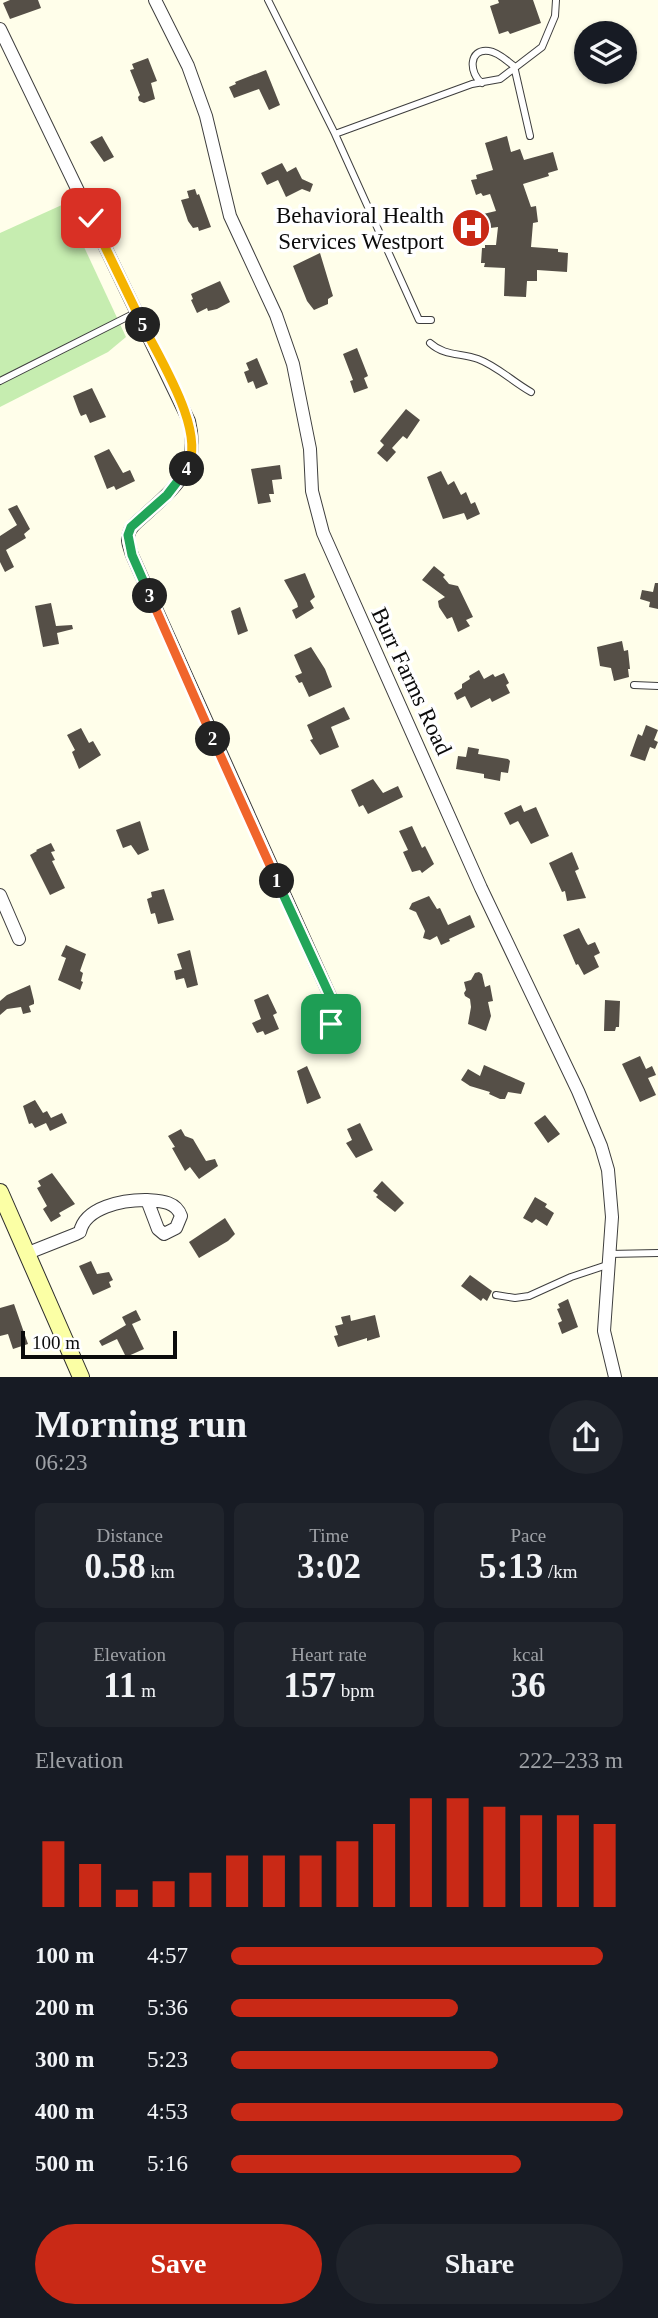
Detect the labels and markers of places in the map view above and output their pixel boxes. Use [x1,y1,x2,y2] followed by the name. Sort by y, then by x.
[61,188,121,248] pin
[276,203,445,254] place label: Behavioral Health Services Westport
[450,207,492,249] hospital icon: Behavioral Health Services Westport
[125,308,160,342] pin: 5
[170,452,204,486] pin: 4
[132,578,168,614] pin: 3
[196,722,230,756] pin: 2
[260,864,294,898] pin: 1
[301,994,361,1054] pin

